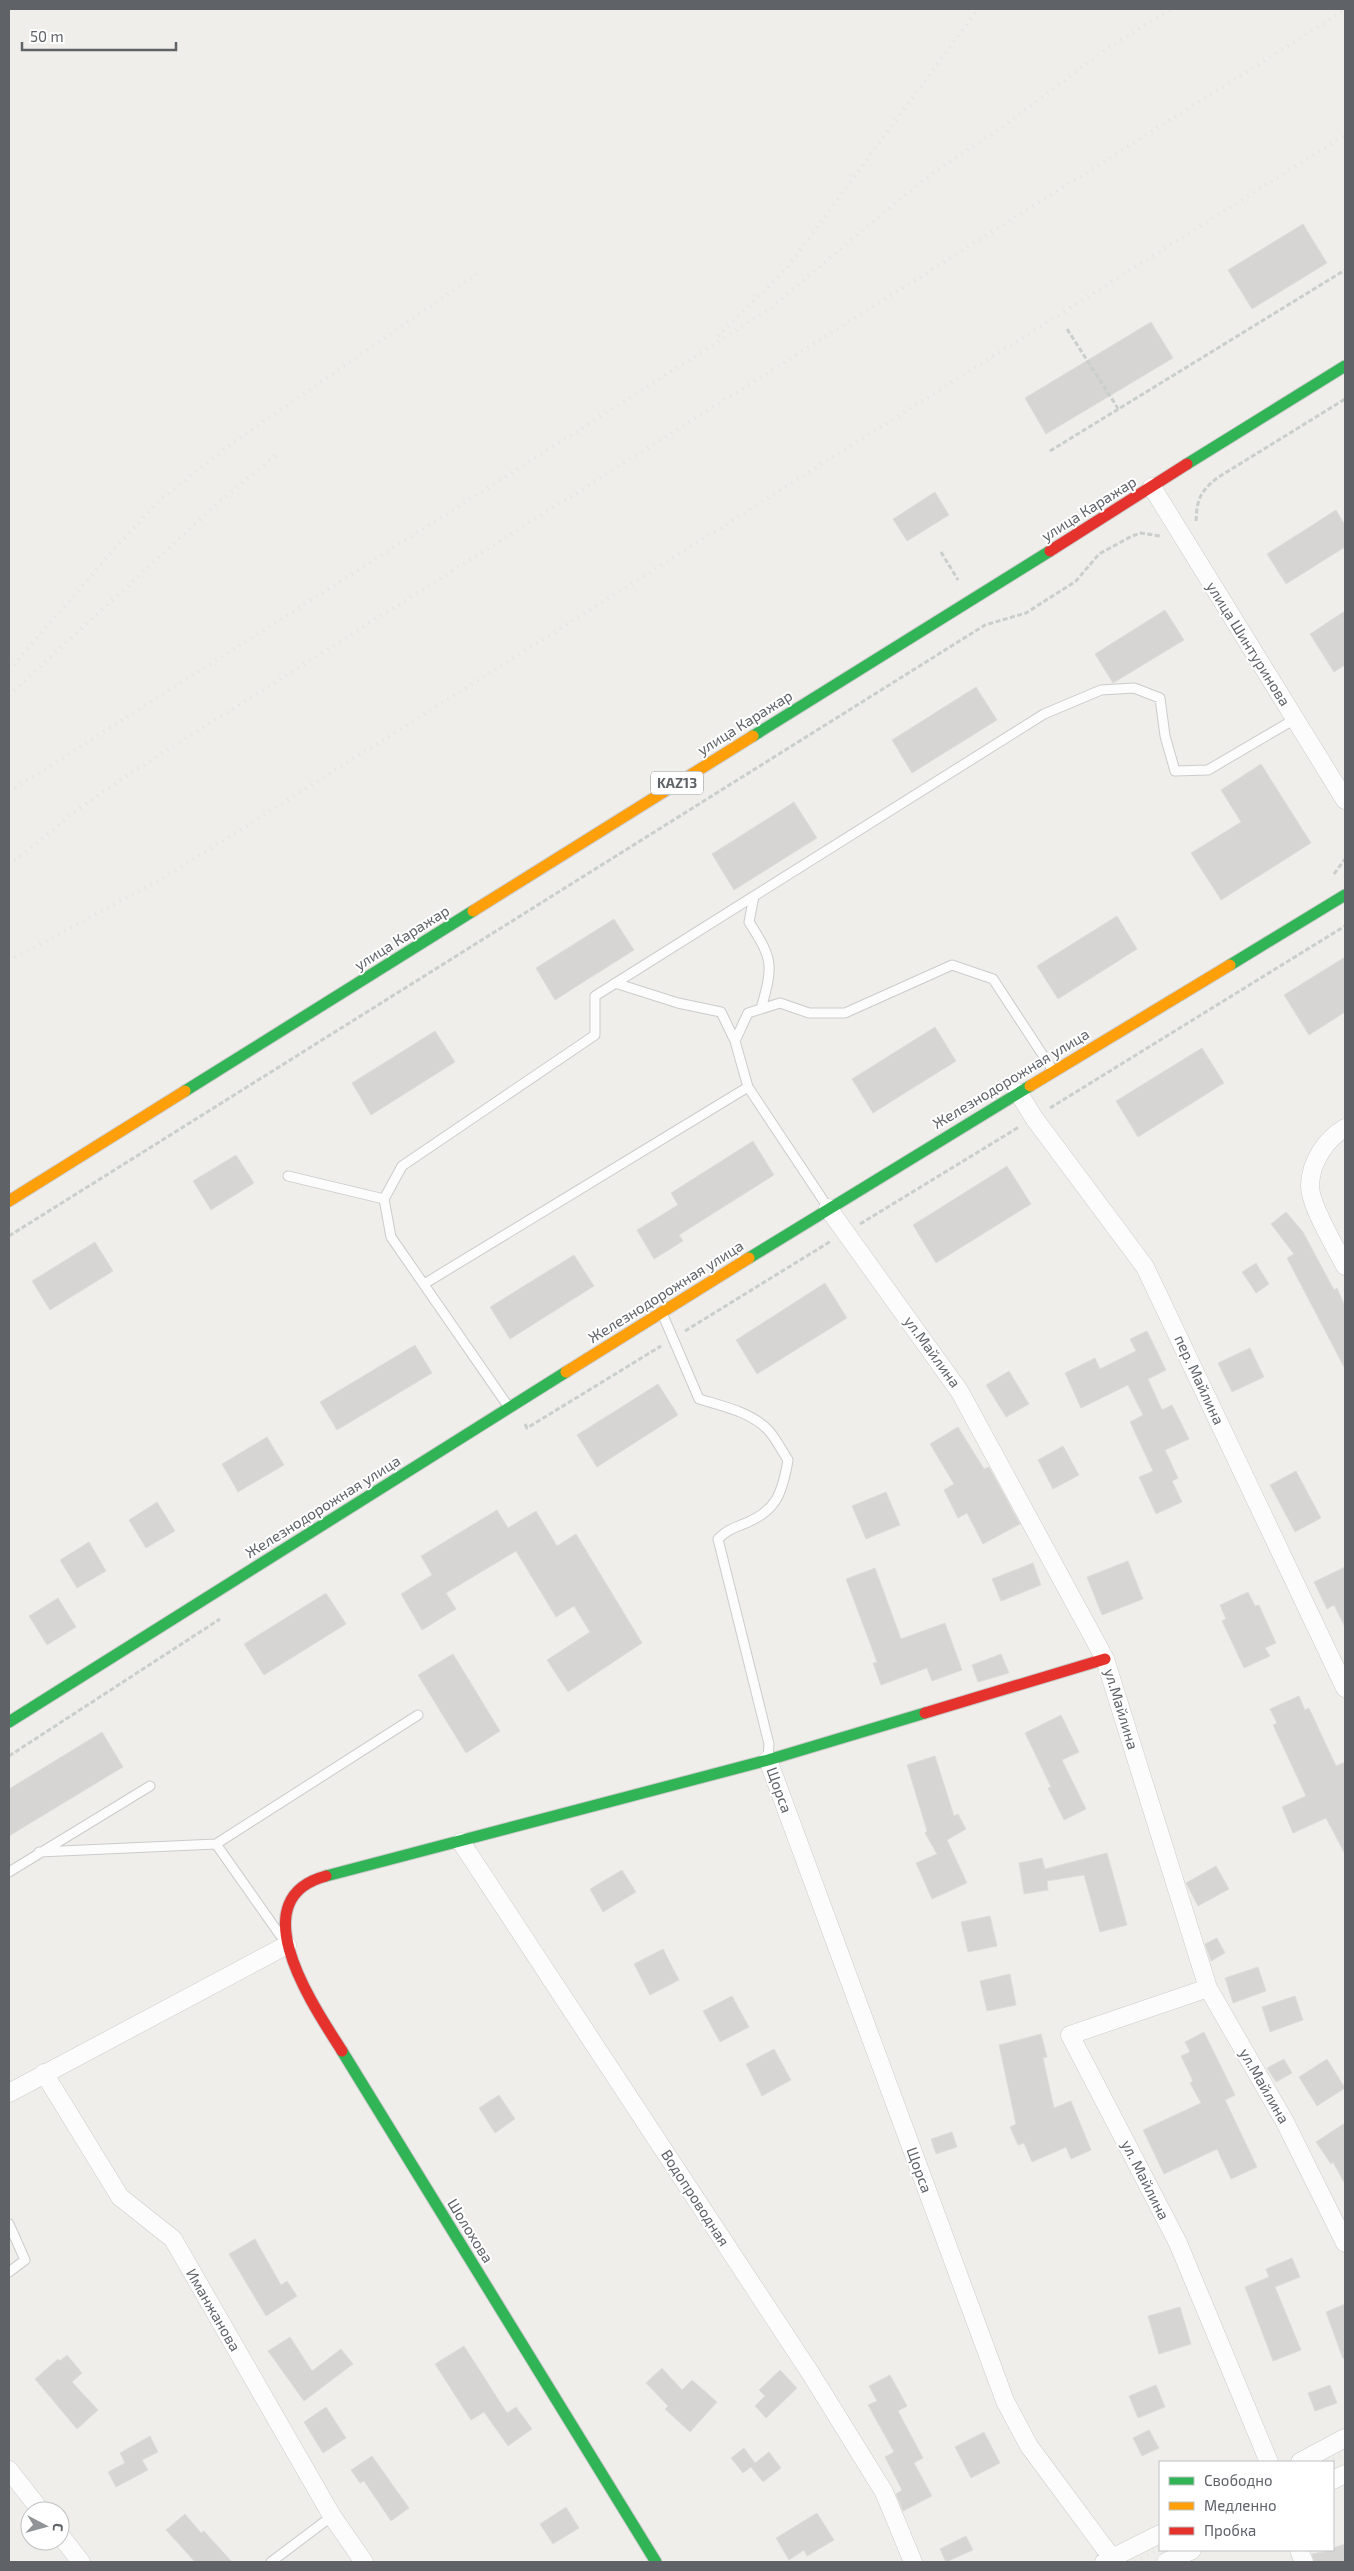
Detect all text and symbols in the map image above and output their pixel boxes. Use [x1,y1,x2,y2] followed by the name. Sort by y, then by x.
[22,20,176,52] scale bar
[30,27,64,45] text: 50 m
[1038,472,1140,545] street label: улица Каражар
[1202,578,1294,710] street label: улица Шинтуринова
[694,686,796,759] street label: улица Каражар
[651,771,703,794] road number: KAZ13
[351,901,453,974] street label: улица Каражар
[929,1024,1093,1133] street label: Железнодорожная улица
[585,1236,747,1347] street label: Железнодорожная улица
[900,1312,965,1391] street label: ул.Майлина
[1171,1332,1229,1427] street label: пер. Майлина
[242,1451,404,1562] street label: Железнодорожная улица
[1100,1666,1143,1752] street label: ул.Майлина
[763,1764,796,1815] street label: Щорса
[1235,2045,1294,2127] street label: ул.Майлина
[1117,2137,1174,2223] street label: ул. Майлина
[903,2144,936,2195] street label: Щорса
[658,2146,734,2249] street label: Водопроводная
[444,2195,498,2266] street label: Шолохова
[183,2265,245,2354] street label: Иманжанова
[1159,2461,1334,2551] legend
[1204,2471,1273,2489] text: Свободно
[1204,2496,1277,2514] text: Медленно
[20,2501,70,2551] north arrow
[1204,2521,1256,2539] text: Пробка
[50,2522,67,2532] text: С

